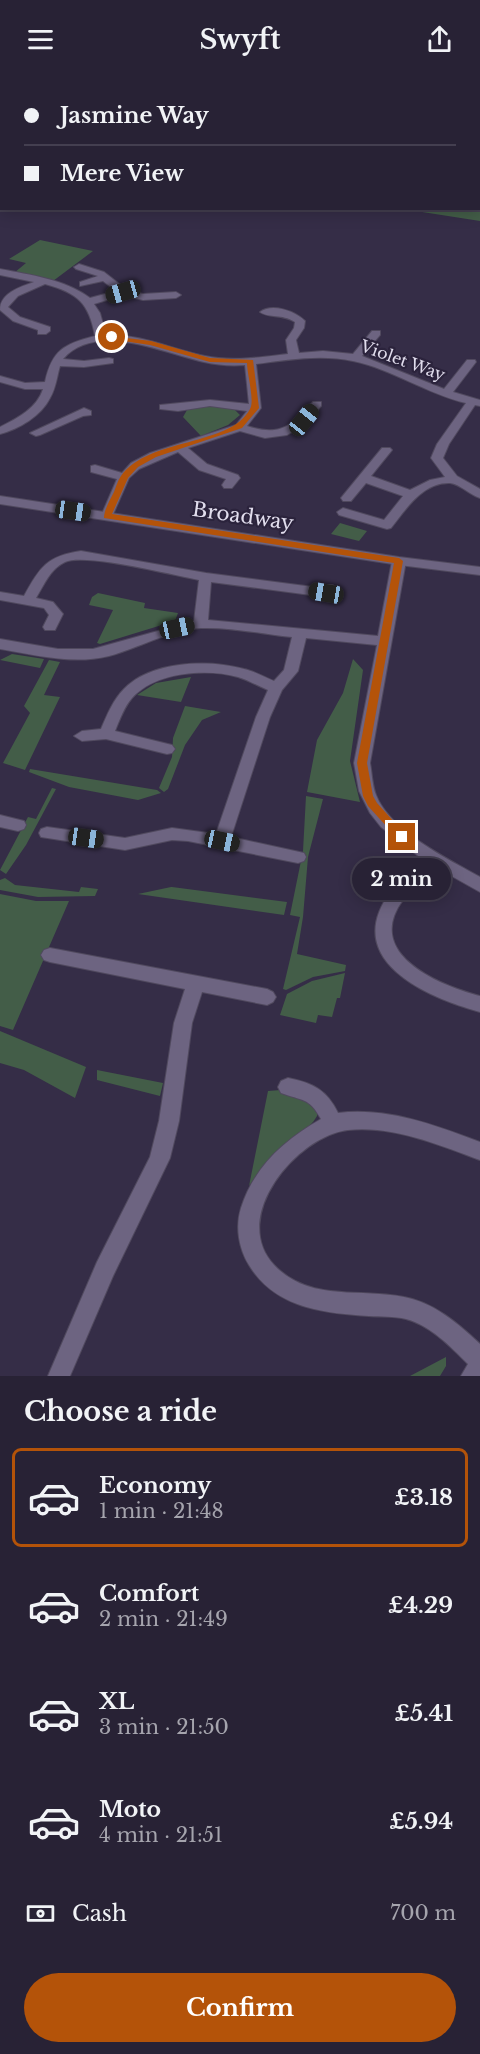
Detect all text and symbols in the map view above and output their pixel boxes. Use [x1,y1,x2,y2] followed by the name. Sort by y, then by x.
[24,23,57,56] icon: menu
[199,23,281,56] text: Swyft
[423,23,456,56] icon: share
[60,102,209,129] text: Jasmine Way
[60,160,184,187] text: Mere View
[103,278,143,306] car
[98,323,125,350] route start
[357,335,449,385] street label: Violet Way
[286,400,322,440] car
[191,497,296,535] street label: Broadway
[54,500,92,522] car
[307,581,345,605] car
[158,615,196,641] car
[388,823,415,850] route end
[67,827,105,849] car
[203,828,241,854] car
[352,858,452,900] callout: 2 min
[370,867,433,891] text: 2 min
[24,1395,217,1428] text: Choose a ride
[27,1471,81,1525] icon: car
[99,1472,211,1499] text: Economy
[394,1484,453,1511] text: £3.18
[99,1499,224,1523] text: 1 min · 21:48
[27,1579,81,1633] icon: car
[99,1580,199,1607] text: Comfort
[388,1592,453,1619] text: £4.29
[99,1607,228,1631] text: 2 min · 21:49
[27,1687,81,1741] icon: car
[99,1688,134,1715] text: XL
[394,1700,453,1727] text: £5.41
[99,1715,229,1739] text: 3 min · 21:50
[27,1795,81,1849] icon: car
[99,1796,161,1823] text: Moto
[389,1808,453,1835] text: £5.94
[99,1823,223,1847] text: 4 min · 21:51
[24,1897,57,1930] icon: cash
[72,1900,127,1927] text: Cash
[390,1901,456,1925] text: 700 m
[24,1973,456,2042] button: Confirm

